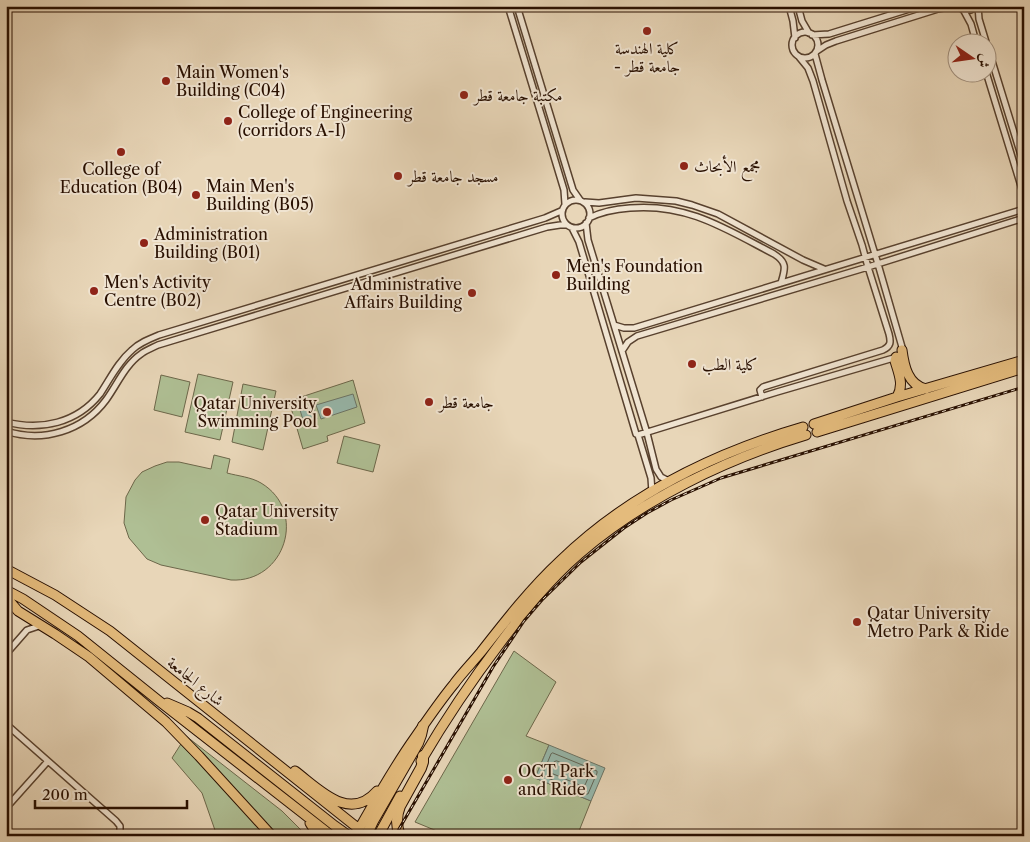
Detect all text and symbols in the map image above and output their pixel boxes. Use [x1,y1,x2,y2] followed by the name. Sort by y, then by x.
[641,25,653,37] marker: كلية الهندسة - جامعة قطر
[948,32,998,82] north arrow
[614,38,680,77] place label: كلية الهندسة - جامعة قطر
[974,52,995,70] text: ش
[176,62,289,100] place label: Main Women's Building (C04)
[160,75,172,87] marker: Main Women's Building (C04)
[472,85,563,106] place label: مكتبة جامعة قطر
[458,89,470,101] marker: مكتبة جامعة قطر
[238,102,413,140] place label: College of Engineering (corridors A-I)
[222,115,234,127] marker: College of Engineering (corridors A-I)
[115,146,127,158] marker: College of Education (B04)
[694,155,760,182] place label: مجمع الأبحاث
[60,159,182,197] place label: College of Education (B04)
[678,160,690,172] marker: مجمع الأبحاث
[406,166,498,187] place label: مسجد جامعة قطر
[392,170,404,182] marker: مسجد جامعة قطر
[206,176,314,214] place label: Main Men's Building (B05)
[190,189,202,201] marker: Main Men's Building (B05)
[153,224,268,262] place label: Administration Building (B01)
[138,237,150,249] marker: Administration Building (B01)
[566,256,703,294] place label: Men's Foundation Building
[550,269,562,281] marker: Men's Foundation Building
[104,272,212,310] place label: Men's Activity Centre (B02)
[343,274,463,312] place label: Administrative Affairs Building
[88,285,100,297] marker: Men's Activity Centre (B02)
[466,287,478,299] marker: Administrative Affairs Building
[702,354,758,375] place label: كلية الطب
[686,358,698,370] marker: كلية الطب
[437,392,494,413] place label: جامعة قطر
[194,393,318,431] place label: Qatar University Swimming Pool
[423,396,435,408] marker: جامعة قطر
[321,406,333,418] marker: Qatar University Swimming Pool
[215,501,340,539] place label: Qatar University Stadium
[199,514,211,526] marker: Qatar University Stadium
[867,603,1009,641] place label: Qatar University Metro Park & Ride
[851,616,863,628] marker: Qatar University Metro Park & Ride
[161,652,228,713] street label: شارع الجامعة
[518,761,595,799] place label: OCT Park and Ride
[502,774,514,786] marker: OCT Park and Ride
[35,777,188,809] scale bar
[42,785,88,804] text: 200 m

